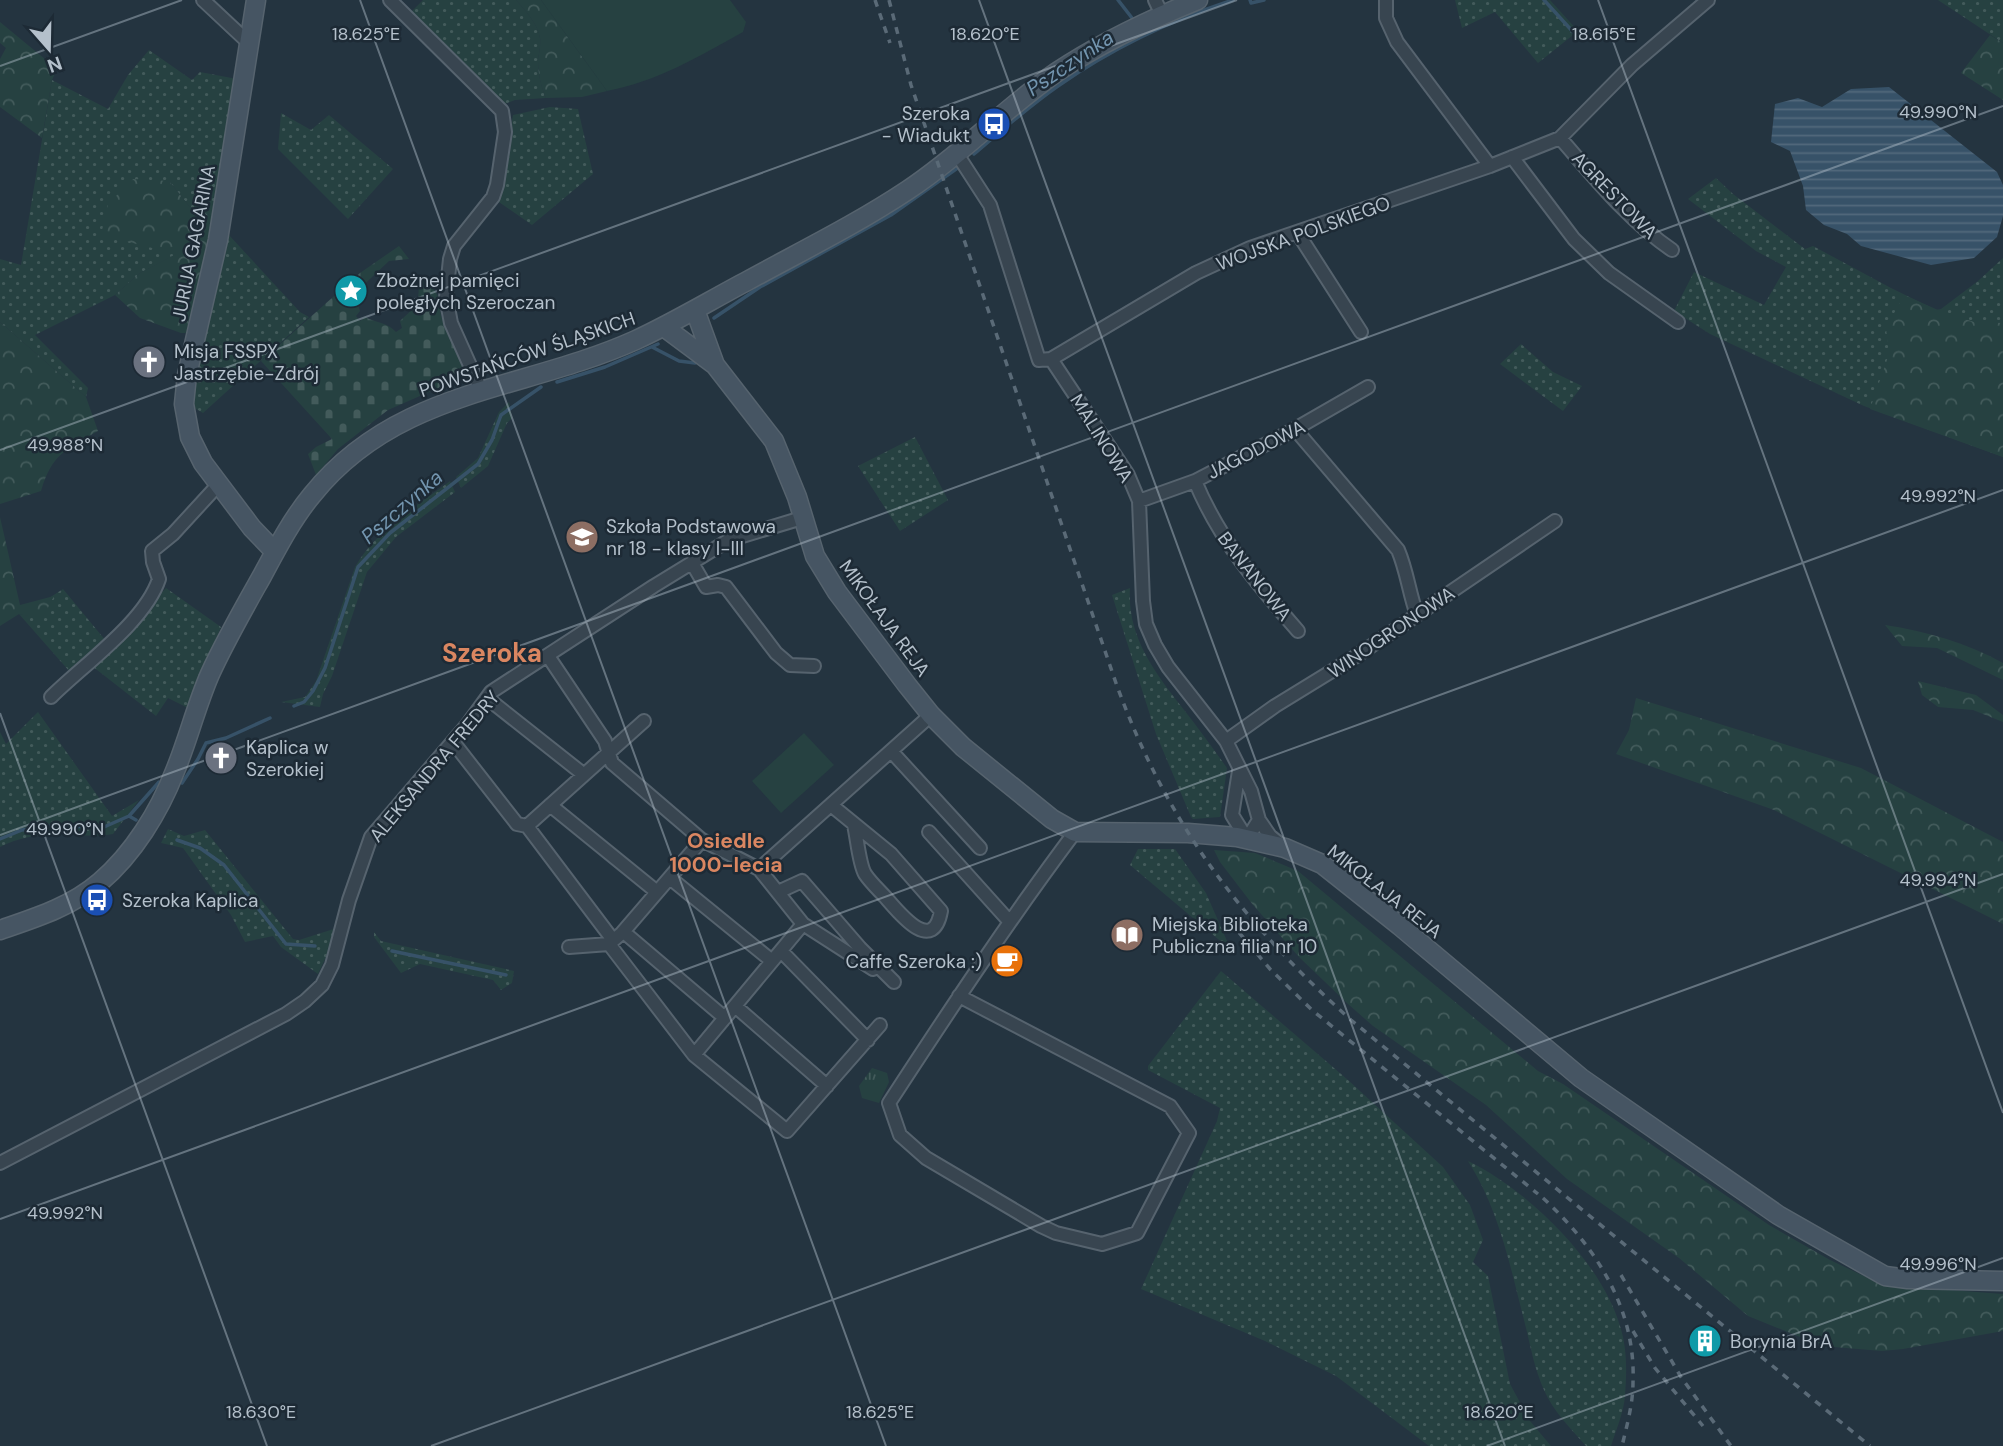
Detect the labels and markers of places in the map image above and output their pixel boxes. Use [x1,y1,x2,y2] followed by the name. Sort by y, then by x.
[882,101,970,148] place label: Szeroka - Wiadukt
[975,105,1013,143] bus stop icon: Szeroka - Wiadukt
[376,268,555,315] place label: Zbożnej pamięci poległych Szeroczan
[332,272,370,310] place icon: Zbożnej pamięci poległych Szeroczan
[174,339,319,386] place label: Misja FSSPX Jastrzębie-Zdrój
[130,343,168,381] church icon: Misja FSSPX Jastrzębie-Zdrój
[606,514,776,561] place label: Szkoła Podstawowa nr 18 - klasy I-III
[563,518,601,556] school or university icon: Szkoła Podstawowa nr 18 - klasy I-III
[246,735,329,782] place label: Kaplica w Szerokiej
[202,739,240,777] church icon: Kaplica w Szerokiej
[78,881,116,919] bus stop icon: Szeroka Kaplica
[122,888,258,913] place label: Szeroka Kaplica
[1152,912,1317,959] place label: Miejska Biblioteka Publiczna filia nr 10
[1108,916,1146,954] library icon: Miejska Biblioteka Publiczna filia nr 10
[988,942,1026,980] cafe icon: Caffe Szeroka :)
[845,949,982,974] place label: Caffe Szeroka :)
[1686,1322,1724,1360] building icon: Borynia BrA
[1730,1329,1833,1354] place label: Borynia BrA

